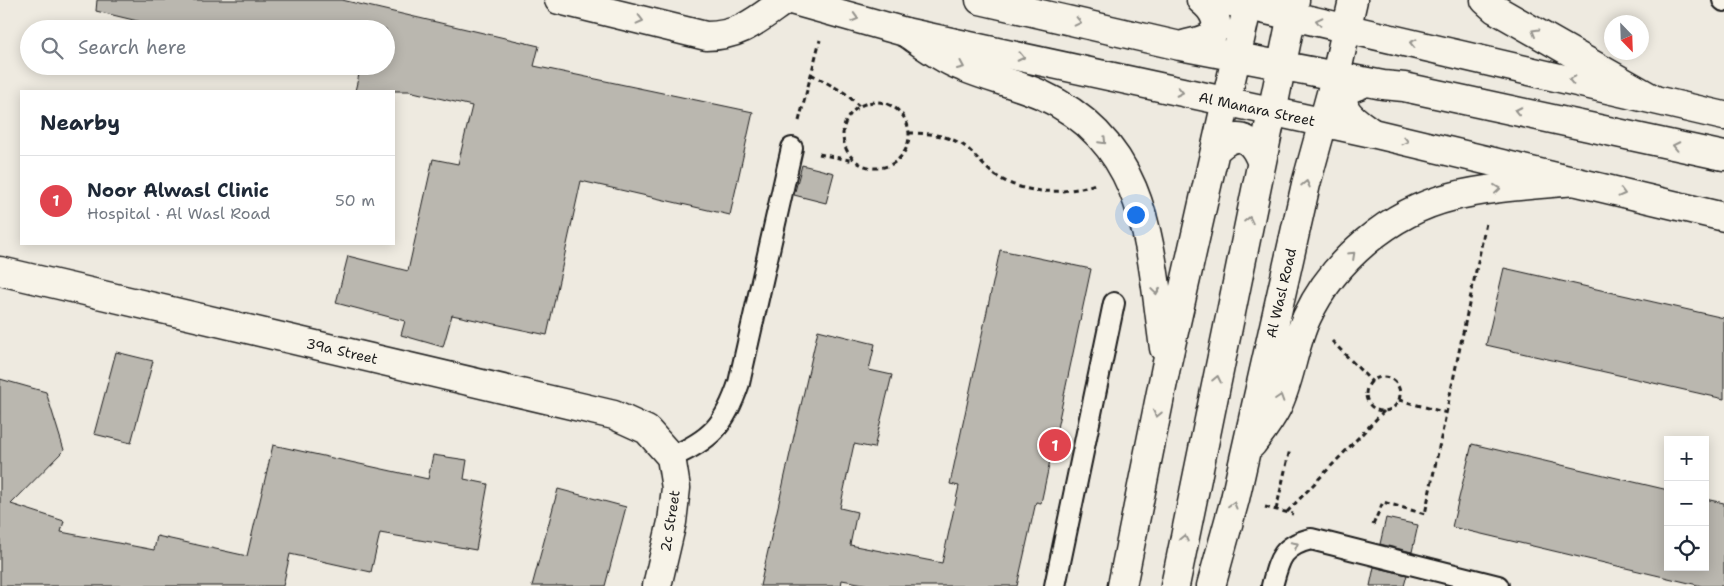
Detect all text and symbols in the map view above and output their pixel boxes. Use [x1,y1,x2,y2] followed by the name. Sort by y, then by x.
[850,12,858,22] one-way arrow
[636,14,645,25] one-way arrow
[1604,15,1649,60] north arrow
[1074,16,1083,27] one-way arrow
[1315,16,1324,27] one-way arrow
[20,20,395,75] search box
[1531,28,1540,38] one-way arrow
[38,34,66,62] icon: search
[78,35,187,60] text: Search here
[1409,38,1418,49] one-way arrow
[1016,51,1025,62] one-way arrow
[956,60,965,70] one-way arrow
[1567,75,1576,86] one-way arrow
[1175,86,1184,97] one-way arrow
[1197,88,1317,130] street label: Al Manara Street
[1513,107,1522,117] one-way arrow
[40,109,120,137] text: Nearby
[1097,135,1106,144] one-way arrow
[1401,135,1410,146] one-way arrow
[1672,141,1681,152] one-way arrow
[87,178,269,203] text: Noor Alwasl Clinic
[1300,179,1311,188] one-way arrow
[1493,184,1501,195] one-way arrow
[1617,187,1626,198] one-way arrow
[52,190,60,211] text: 1
[335,190,375,211] text: 50 m
[1123,202,1149,228] your location
[87,203,270,224] text: Hospital · Al Wasl Road
[1244,215,1254,224] one-way arrow
[1262,246,1300,340] street label: Al Wasl Road
[1346,252,1355,261] one-way arrow
[1150,288,1161,296] one-way arrow
[304,334,380,368] street label: 39a Street
[1211,374,1222,383] one-way arrow
[1275,394,1285,403] one-way arrow
[1152,410,1162,419] one-way arrow
[1039,426,1071,464] pin: 1
[1664,436,1709,571] map controls
[1664,436,1709,481] button: +
[1664,481,1709,526] button: −
[656,489,684,553] street label: 2c Street
[1228,502,1238,510] one-way arrow
[1664,526,1709,571] button: locate
[1178,534,1189,543] one-way arrow
[1289,541,1298,551] one-way arrow

